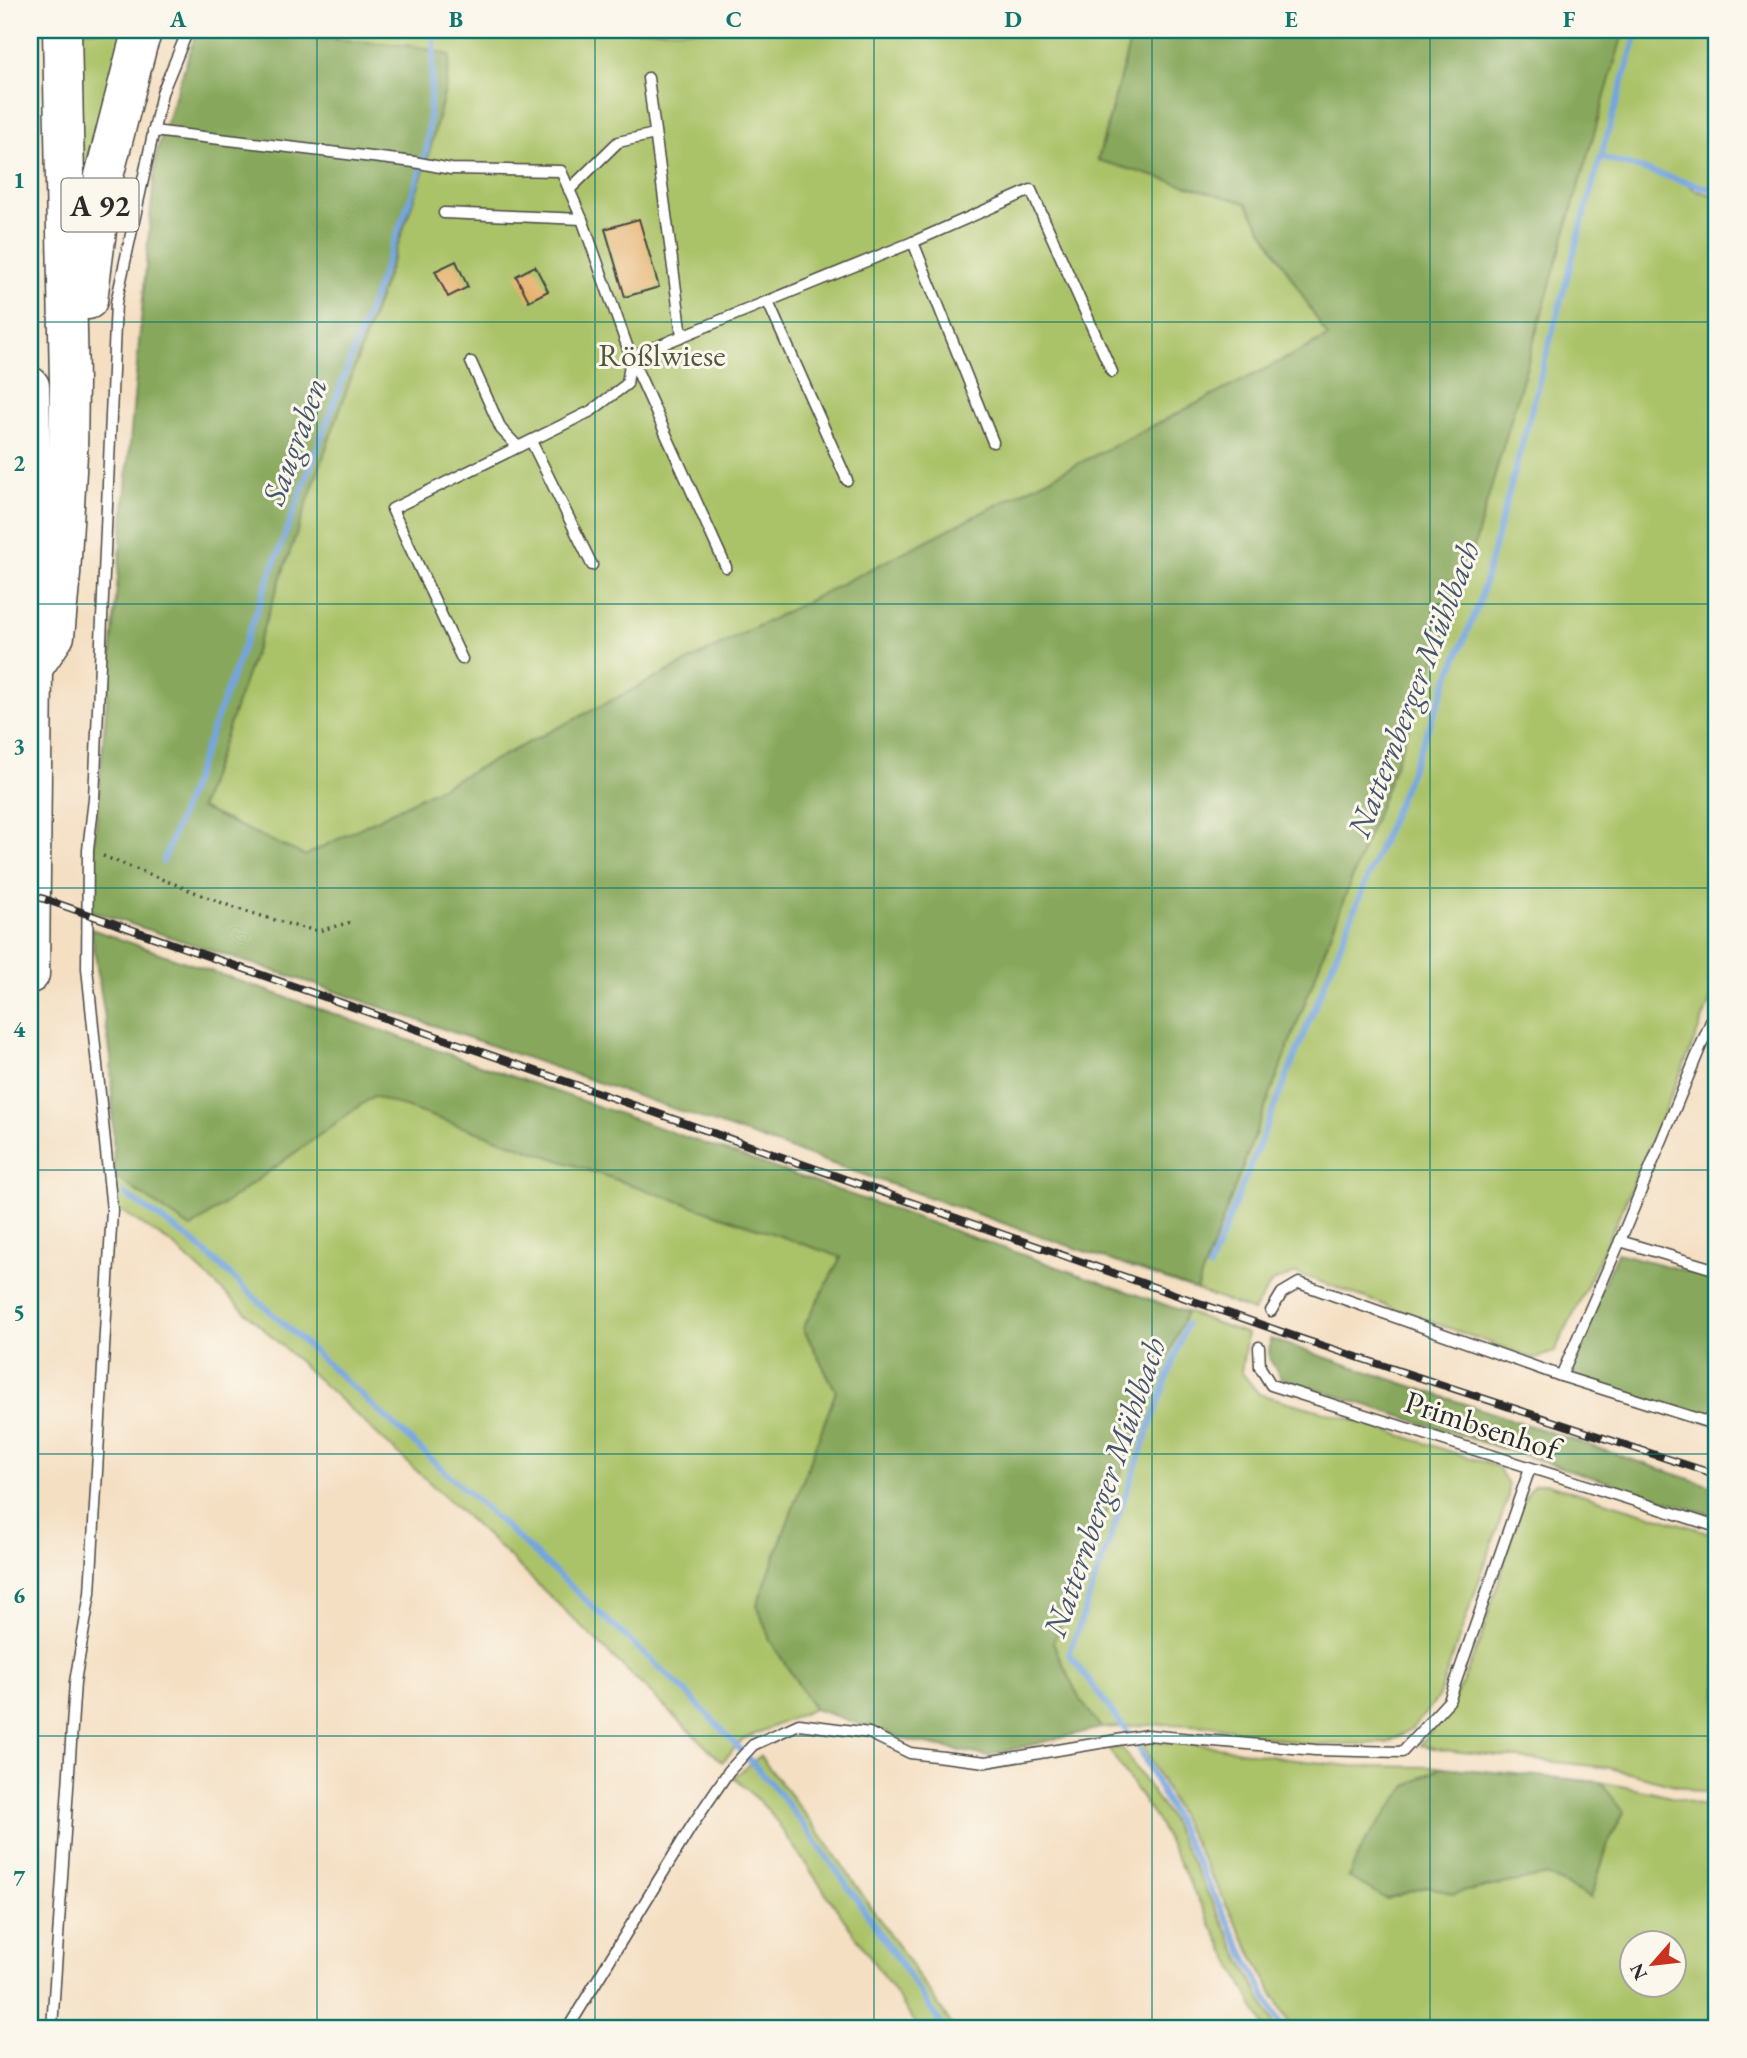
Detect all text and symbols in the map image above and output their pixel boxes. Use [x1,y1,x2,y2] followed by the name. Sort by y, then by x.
[169,4,187,34] text: A
[449,4,463,34] text: B
[726,4,742,34] text: C
[1004,4,1022,34] text: D
[1284,4,1298,34] text: E
[1563,4,1576,34] text: F
[13,165,25,195] text: 1
[62,178,138,232] road number: A 92
[598,334,726,376] park label: Rößlwiese
[251,372,337,511] water label: Saugraben
[13,448,25,478] text: 2
[1336,535,1489,844] water label: Natternberger Mühlbach
[13,731,25,761] text: 3
[13,1014,26,1044] text: 4
[13,1297,25,1327] text: 5
[1032,1332,1175,1643] water label: Natternberger Mühlbach
[1400,1380,1568,1471] street label: Primbsenhof
[13,1580,25,1610] text: 6
[13,1863,26,1893] text: 7
[1618,1928,1688,1998] north arrow
[1623,1959,1653,1984] text: N

